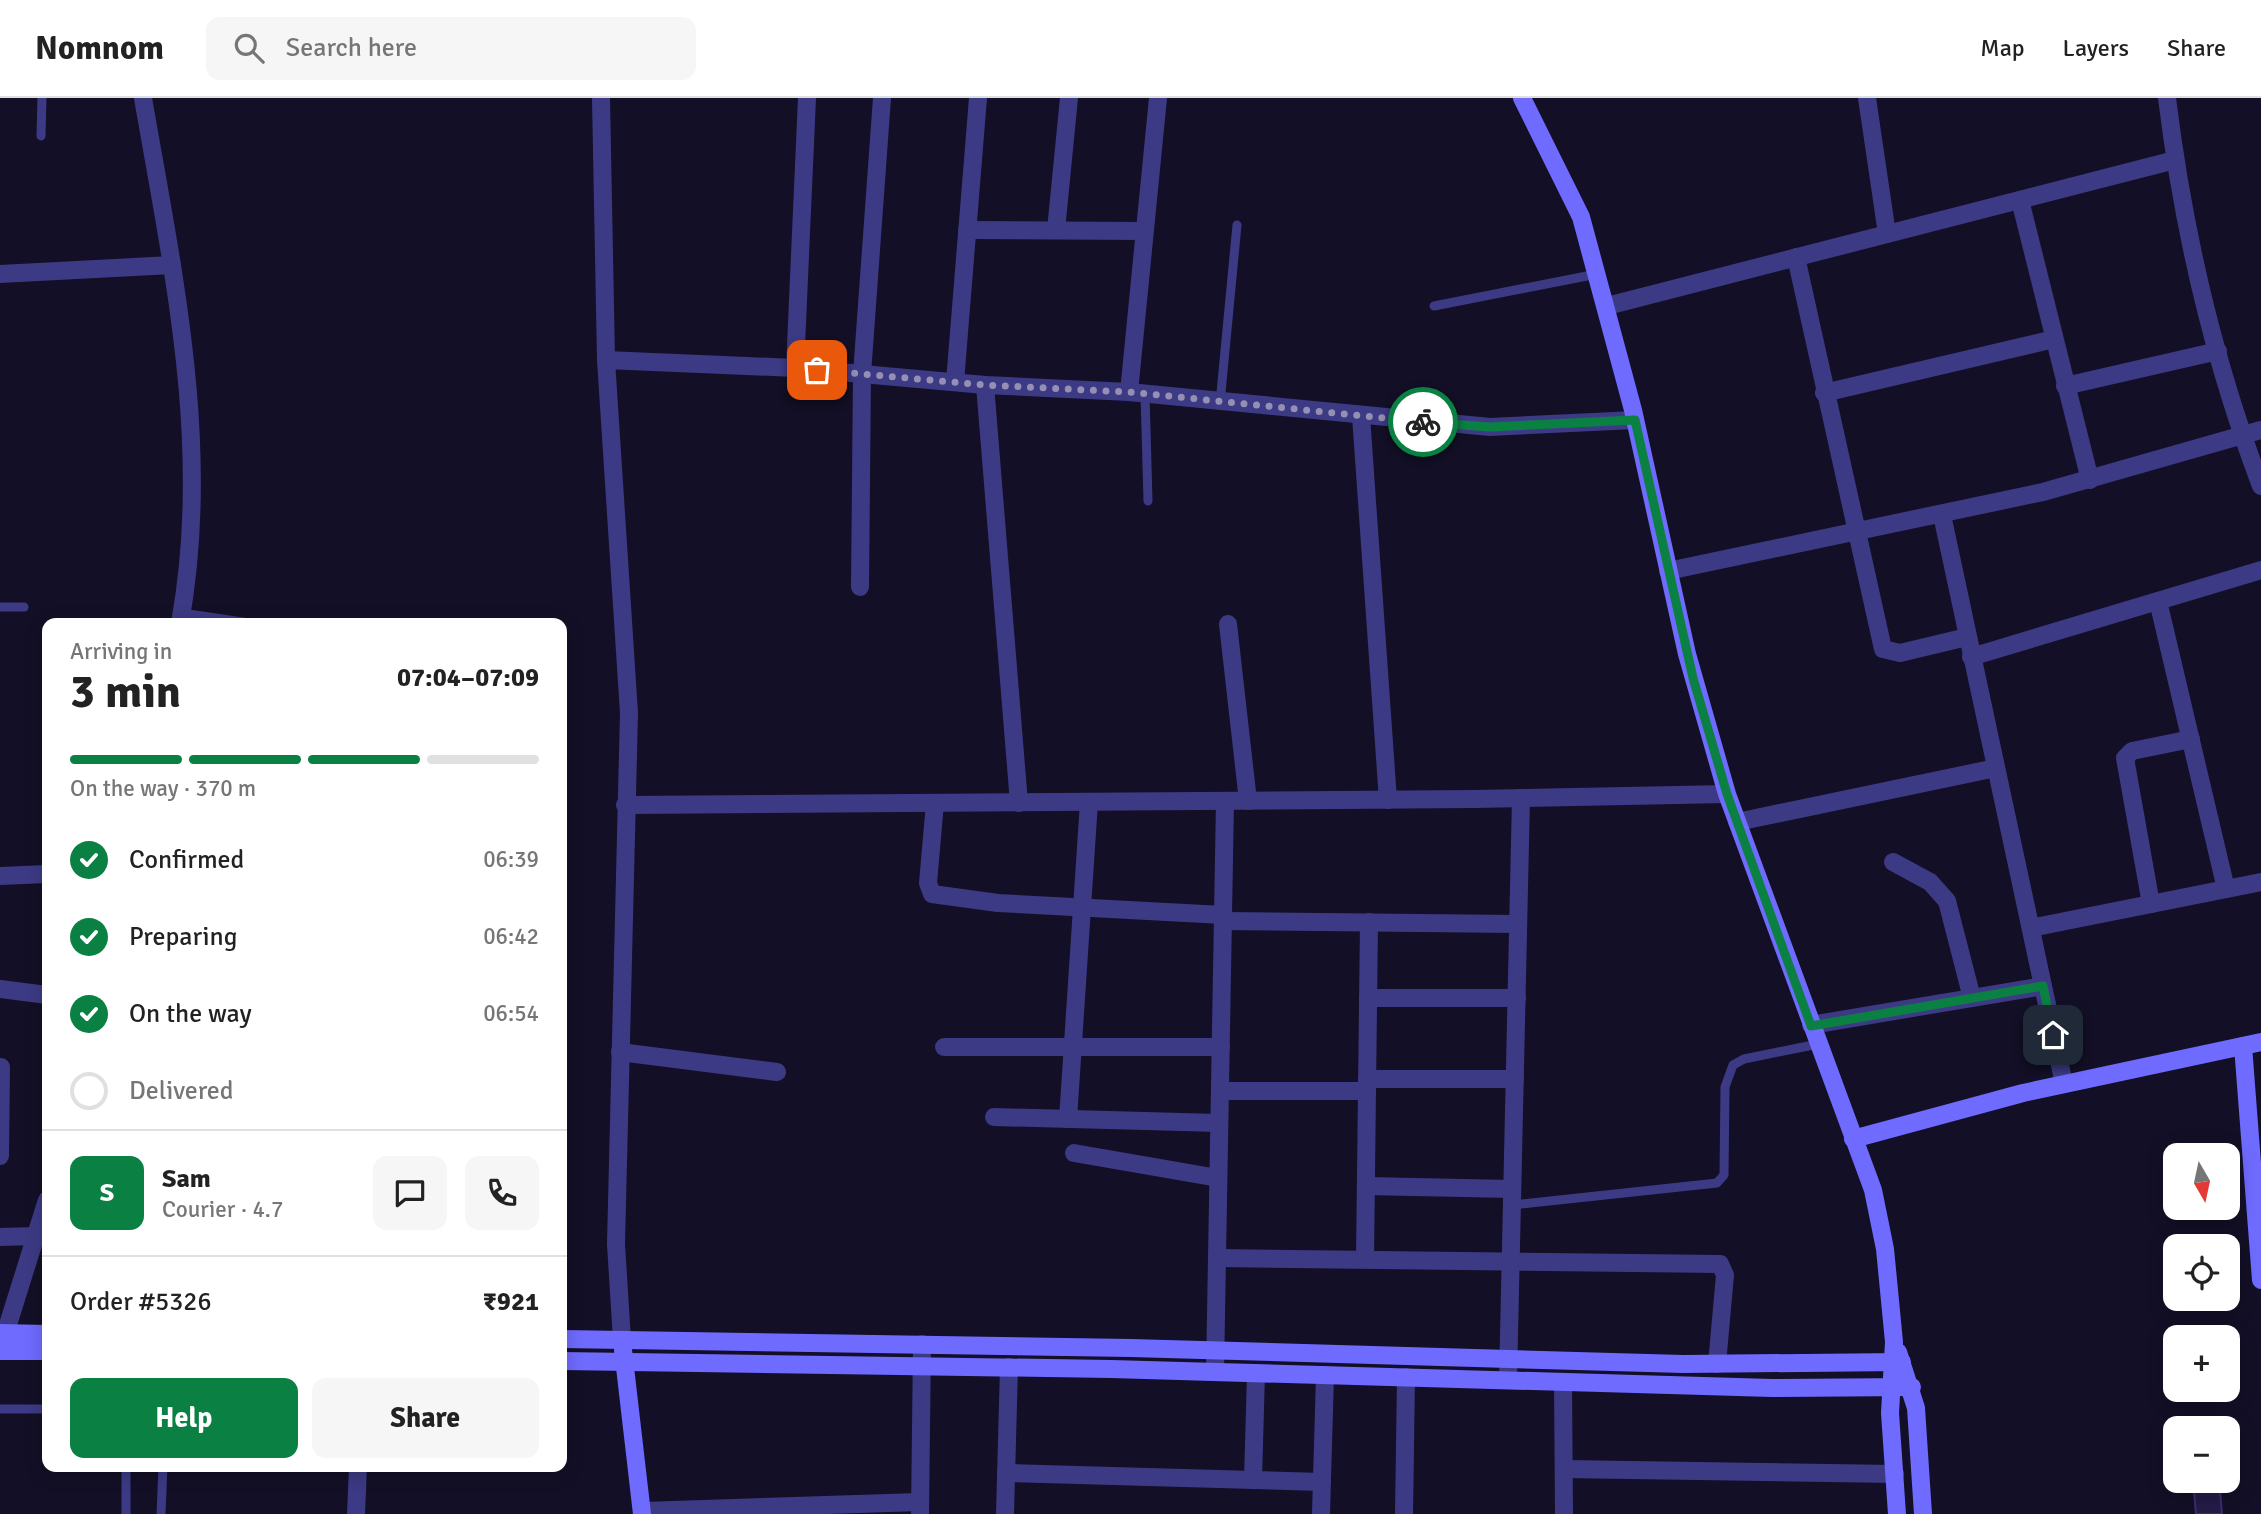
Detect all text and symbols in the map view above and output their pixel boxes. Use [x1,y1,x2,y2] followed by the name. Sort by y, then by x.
[206,17,696,80] search box
[35,28,164,69] text: Nomnom
[230,29,268,67] icon: search
[286,32,417,64] text: Search here
[1980,33,2025,63] text: Map
[2063,33,2129,63] text: Layers
[2167,33,2226,63] text: Share
[787,340,847,400] pin
[798,351,836,389] icon: bag
[1388,387,1458,457] courier
[1404,403,1442,441] icon: bike
[70,637,172,666] text: Arriving in
[397,662,539,694] text: 07:04–07:09
[70,664,181,720] text: 3 min
[70,774,256,803] text: On the way · 370 m
[70,841,108,879] icon: check
[129,844,244,876] text: Confirmed
[483,845,539,874] text: 06:39
[70,918,108,956] icon: check
[129,921,237,953] text: Preparing
[483,922,539,951] text: 06:42
[70,995,108,1033] icon: check
[129,998,252,1030] text: On the way
[483,999,539,1028] text: 06:54
[2023,1005,2083,1065] pin
[2034,1016,2072,1054] icon: home
[129,1075,234,1107] text: Delivered
[2163,1143,2240,1220] north arrow
[2163,1143,2240,1493] map controls
[373,1156,447,1230] button: chat
[465,1156,539,1230] button: phone
[162,1163,211,1195] text: Sam
[100,1177,114,1209] text: S
[162,1195,283,1224] text: Courier · 4.7
[2163,1234,2240,1311] button: locate
[70,1286,211,1318] text: Order #5326
[483,1286,539,1318] text: ₹921
[2163,1325,2240,1402] button: +
[70,1378,298,1458] button: Help
[312,1378,539,1458] button: Share
[2163,1416,2240,1493] button: −

